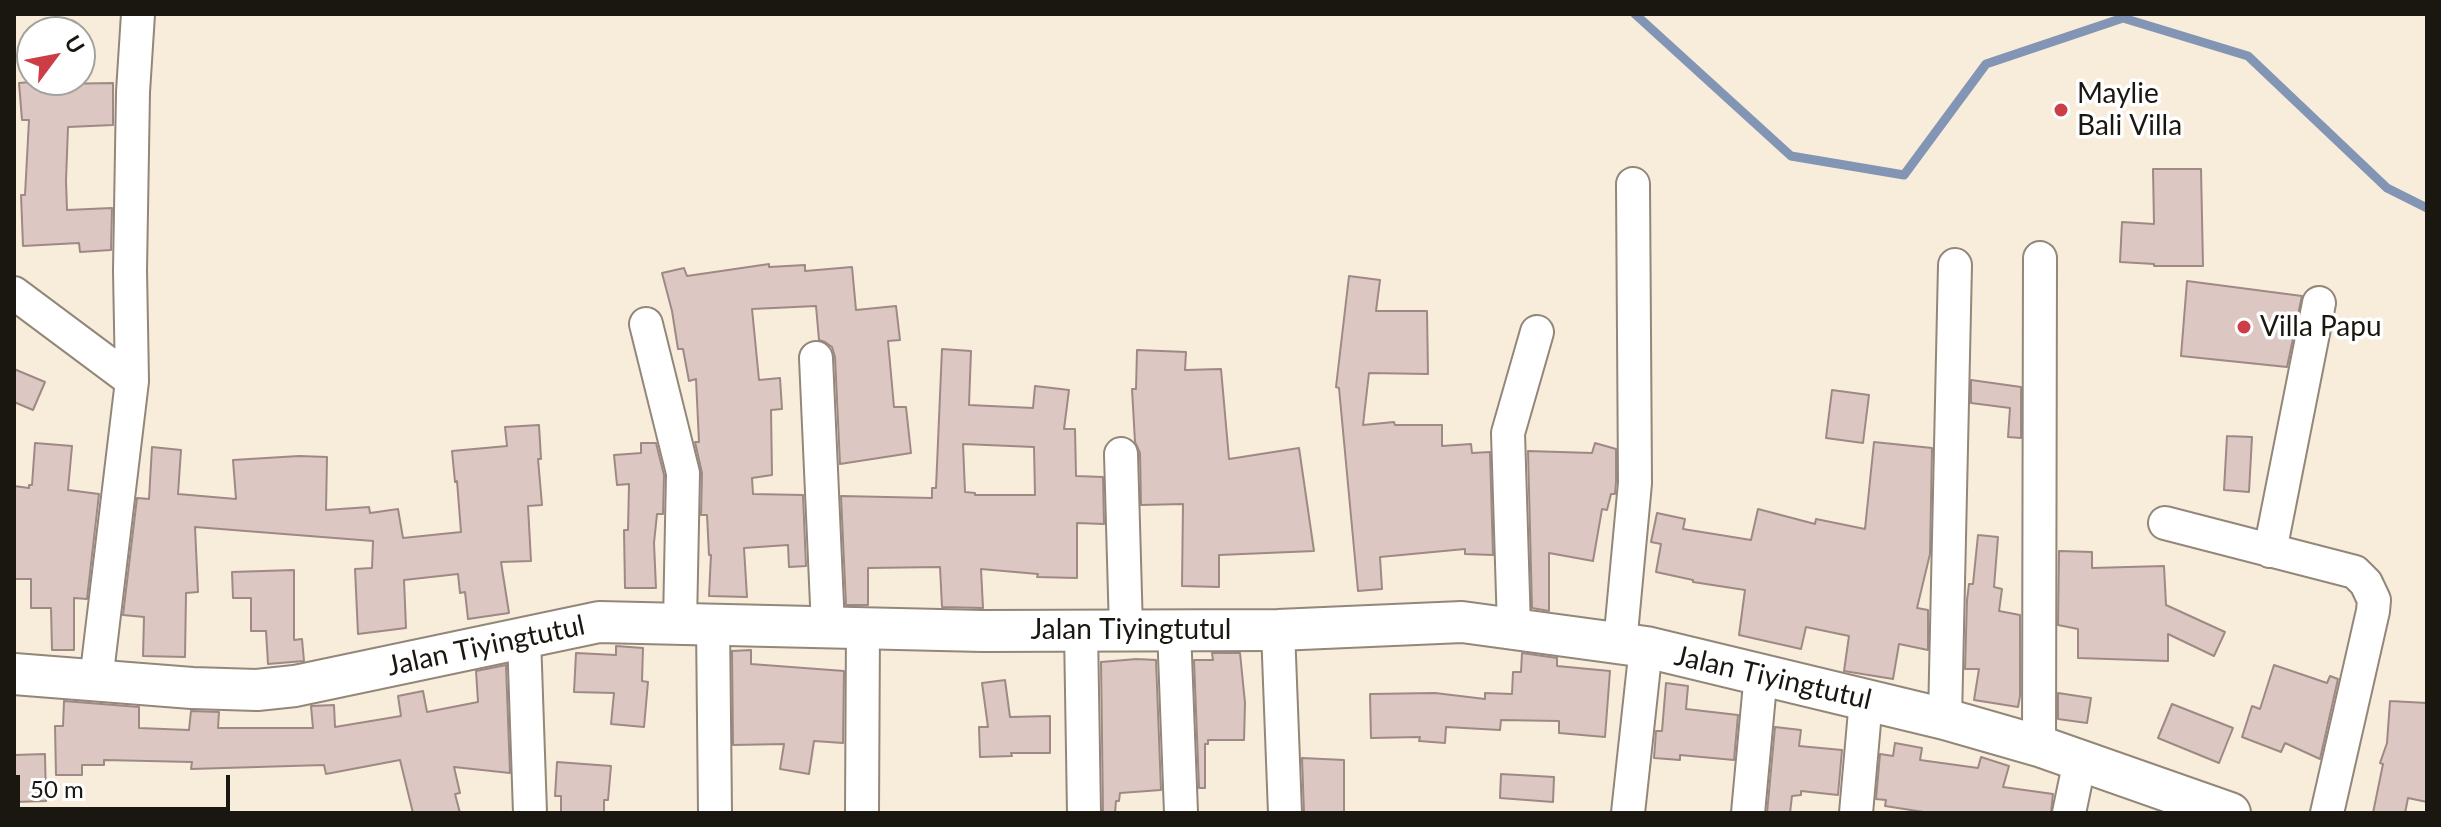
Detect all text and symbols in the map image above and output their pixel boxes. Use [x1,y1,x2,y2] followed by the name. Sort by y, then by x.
[16,16,96,96] north arrow
[59,30,91,58] text: U
[2077,77,2182,143] place label: Maylie Bali Villa
[2052,101,2070,119] marker: Maylie Bali Villa
[2260,310,2382,344] place label: Villa Papu
[2235,318,2253,336] marker: Villa Papu
[384,609,588,683] street label: Jalan Tiyingtutul
[1031,613,1231,647] street label: Jalan Tiyingtutul
[1671,639,1875,717] street label: Jalan Tiyingtutul
[20,759,234,809] scale bar
[30,774,84,803] text: 50 m

